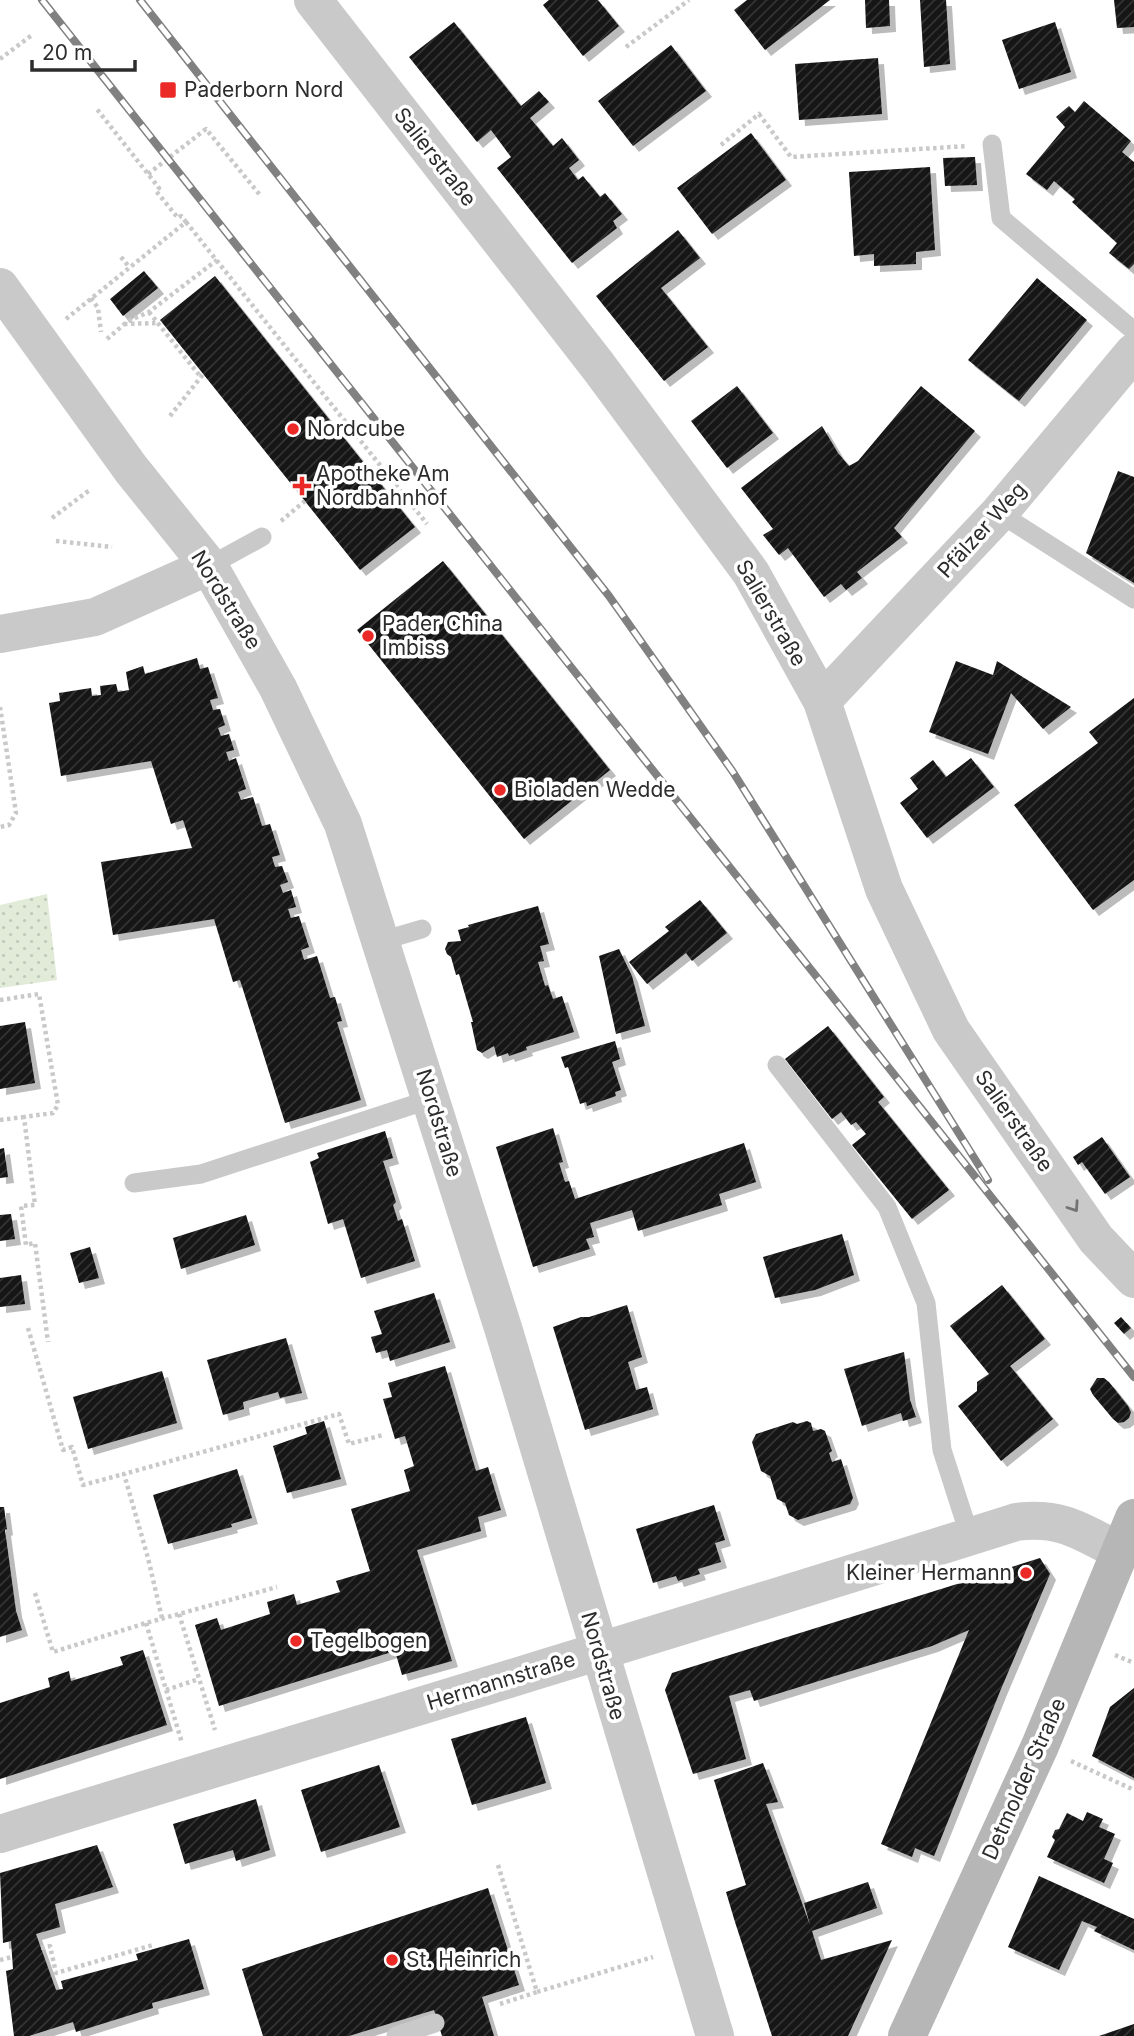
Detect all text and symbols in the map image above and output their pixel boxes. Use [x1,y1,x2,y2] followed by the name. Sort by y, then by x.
[32,28,135,72] scale bar
[42,40,92,65] text: 20 m
[184,77,343,102] place label: Paderborn Nord
[158,80,178,100] marker: Paderborn Nord
[389,102,482,211] street label: Salierstraße
[307,416,405,441] place label: Nordcube
[285,421,301,437] marker: Nordcube
[316,461,450,510] place label: Apotheke Am Nordbahnhof
[932,477,1031,583] street label: Pfälzer Weg
[294,478,310,494] marker: Apotheke Am Nordbahnhof
[186,546,267,654] street label: Nordstraße
[731,555,812,670] street label: Salierstraße
[382,611,503,660] place label: Pader China Imbiss
[360,628,376,644] marker: Pader China Imbiss
[514,777,676,802] place label: Bioladen Wedde
[492,782,508,798] marker: Bioladen Wedde
[970,1065,1059,1176] street label: Salierstraße
[411,1066,468,1180] street label: Nordstraße
[1065,1199,1078,1212] one-way arrow
[846,1560,1012,1585] place label: Kleiner Hermann
[1018,1565,1034,1581] marker: Kleiner Hermann
[576,1609,631,1723] street label: Nordstraße
[310,1628,427,1653] place label: Tegelbogen
[288,1633,304,1649] marker: Tegelbogen
[424,1646,578,1715] street label: Hermannstraße
[977,1694,1070,1864] street label: Detmolder Straße
[406,1947,521,1972] place label: St. Heinrich
[384,1952,400,1968] marker: St. Heinrich

